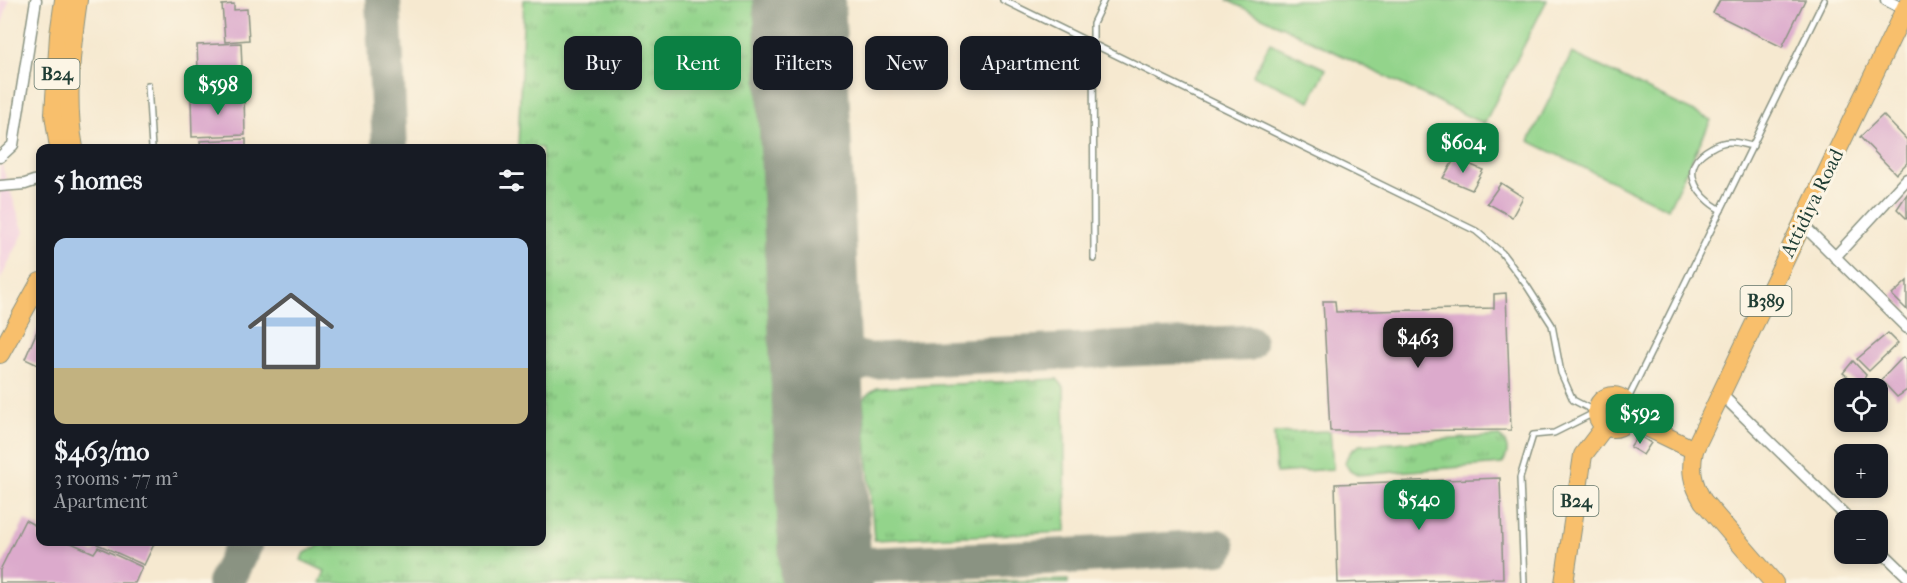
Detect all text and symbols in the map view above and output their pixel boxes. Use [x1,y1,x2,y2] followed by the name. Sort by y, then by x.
[564,36,642,90] chip: Buy
[654,36,741,90] chip: Rent
[753,36,853,90] chip: Filters
[865,36,948,90] chip: New
[960,36,1101,90] chip: Apartment
[34,59,80,89] road number: B24
[182,65,254,116] pin: $598
[198,73,238,96] text: $598
[1427,123,1499,174] pin: $604
[1441,131,1485,154] text: $604
[1775,144,1849,262] street label: Attidiya Road
[495,164,528,197] icon: filters
[54,165,142,196] text: 5 homes
[237,277,345,385] icon: home
[1740,286,1792,316] road number: B389
[1382,318,1454,369] pin: $463
[1397,326,1439,349] text: $463
[1834,378,1888,564] map controls
[1834,378,1888,432] button: locate
[1604,394,1676,445] pin: $592
[1620,402,1660,425] text: $592
[54,436,149,467] text: $463/mo
[1834,444,1888,498] button: +
[54,467,178,490] text: 3 rooms · 77 m²
[1383,480,1455,531] pin: $540
[1554,486,1598,516] road number: B24
[1398,488,1440,511] text: $540
[54,490,148,513] text: Apartment
[1834,510,1888,564] button: −

